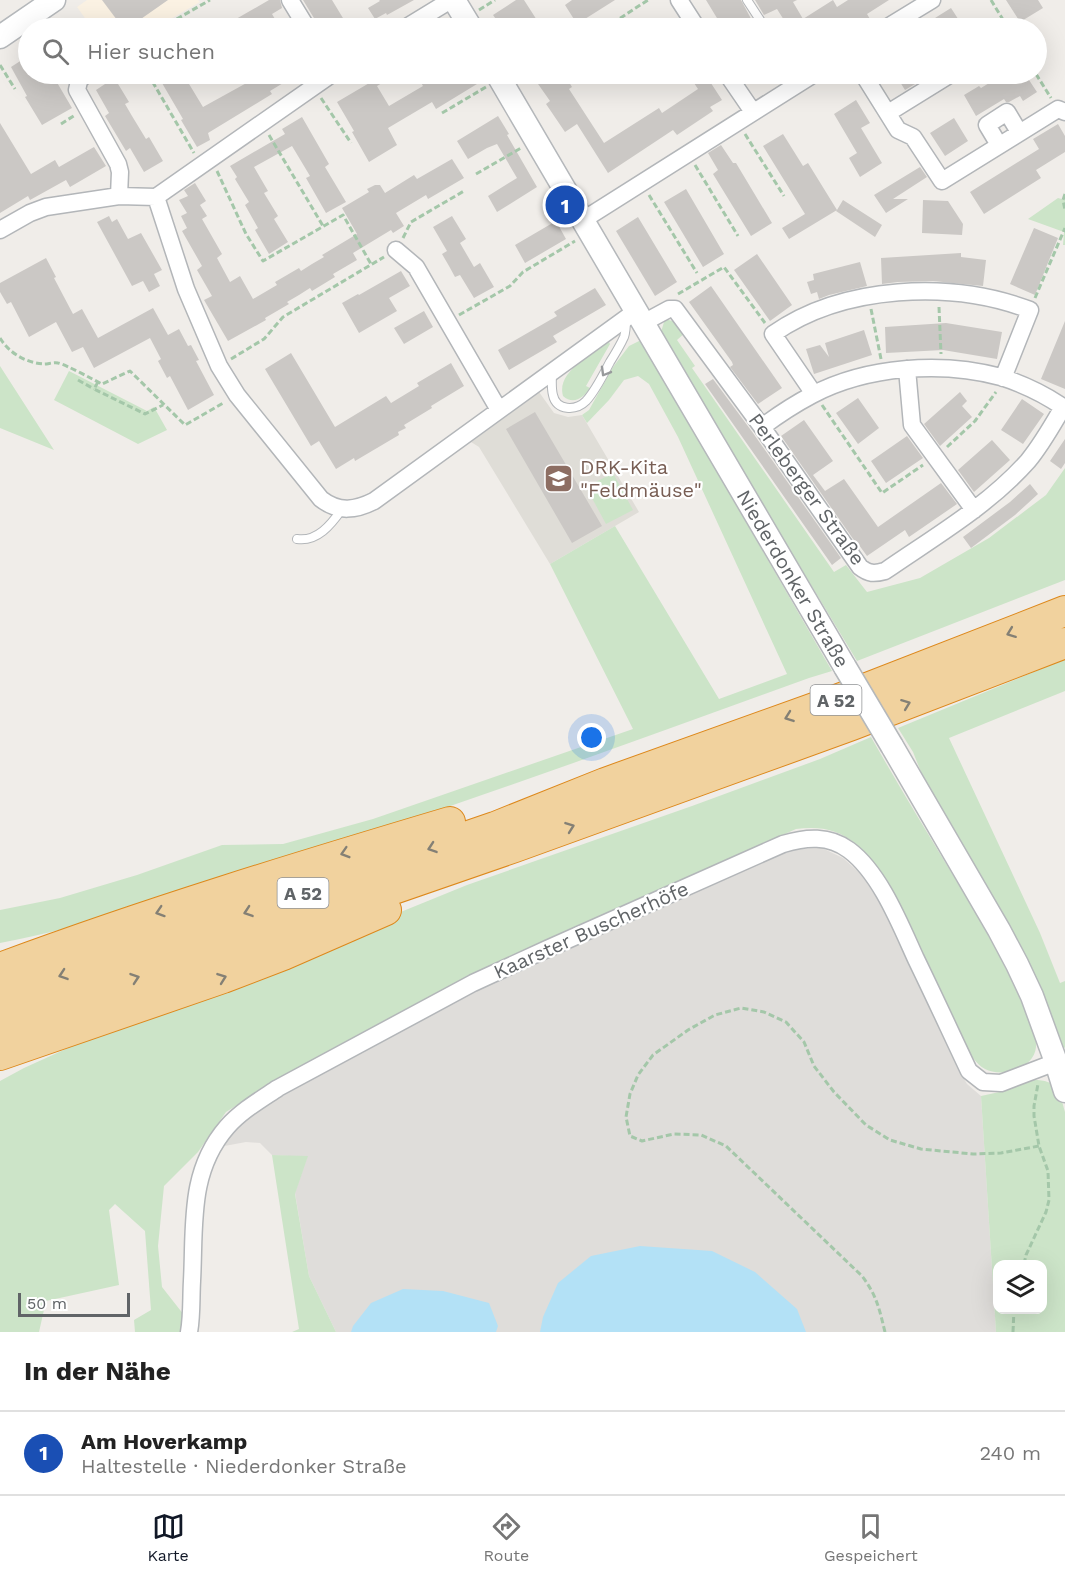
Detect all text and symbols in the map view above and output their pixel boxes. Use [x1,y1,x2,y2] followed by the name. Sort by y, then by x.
[18,18,1047,84] search box
[39,35,72,68] icon: search
[87,39,215,64] text: Hier suchen
[546,182,584,228] pin: 1
[600,366,612,376] one-way arrow
[744,408,870,570] street label: Perleberger Straße
[580,455,702,502] place label: DRK-Kita "Feldmäuse"
[543,463,575,495] school or university icon: DRK-Kita "Feldmäuse"
[732,485,855,672] street label: Niederdonker Straße
[1006,626,1017,638] one-way arrow
[810,685,862,715] road number: A 52
[900,699,911,712] one-way arrow
[784,709,795,722] one-way arrow
[577,723,606,752] your location
[564,822,575,834] one-way arrow
[427,841,438,854] one-way arrow
[341,846,351,858] one-way arrow
[490,876,692,984] street label: Kaarster Buscherhöfe
[278,878,328,908] road number: A 52
[155,904,166,917] one-way arrow
[243,904,254,917] one-way arrow
[58,968,69,981] one-way arrow
[216,972,227,985] one-way arrow
[129,973,140,986] one-way arrow
[993,1260,1047,1314] map controls
[993,1260,1047,1314] button: layers
[18,1290,130,1318] scale bar
[27,1294,67,1313] text: 50 m
[24,1356,171,1386] text: In der Nähe
[81,1429,247,1454] text: Am Hoverkamp
[39,1441,48,1465] text: 1
[979,1441,1041,1465] text: 240 m
[81,1454,407,1478] text: Haltestelle · Niederdonker Straße
[147,1510,189,1565] tab: Karte
[483,1510,529,1565] tab: Route
[824,1510,918,1565] tab: Gespeichert

